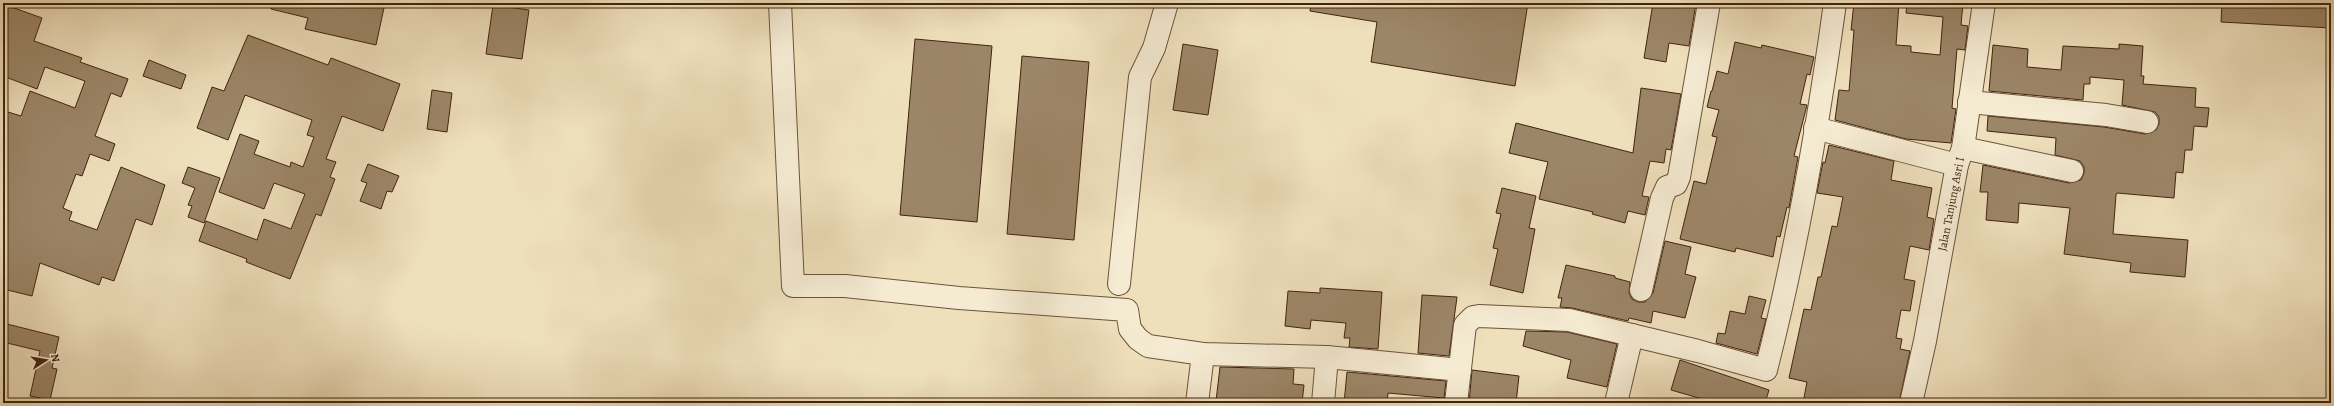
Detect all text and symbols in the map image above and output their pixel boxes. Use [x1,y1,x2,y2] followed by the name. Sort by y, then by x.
[1934,155,1968,253] street label: Jalan Tanjung Asri I
[26,340,66,380] north arrow
[47,353,63,364] text: N

